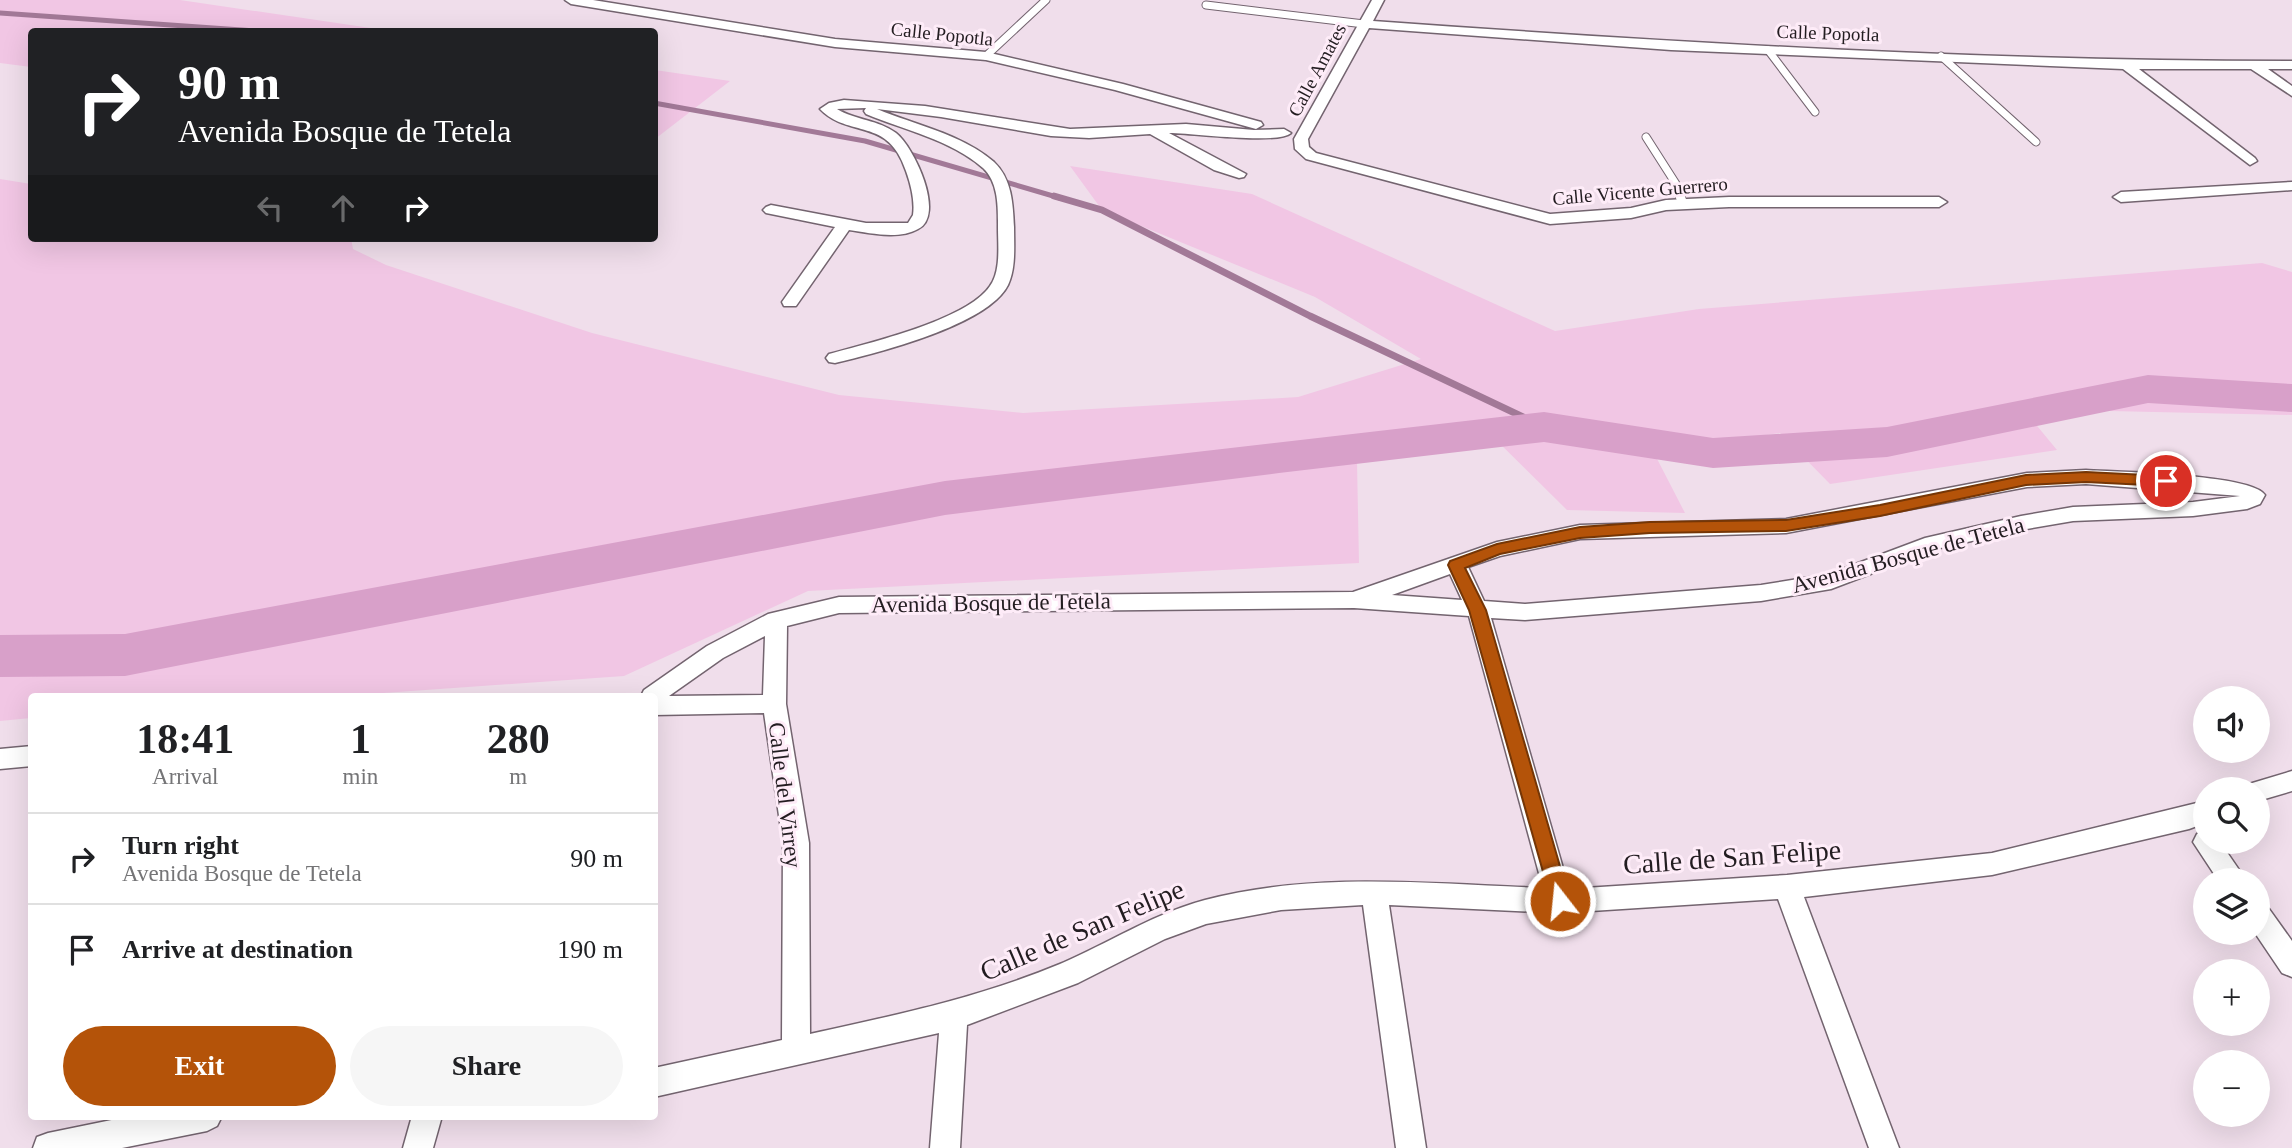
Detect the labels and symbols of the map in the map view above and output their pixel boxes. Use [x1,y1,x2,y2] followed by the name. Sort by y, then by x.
[890,18,995,50] street label: Calle Popotla
[1284,20,1350,120] street label: Calle Amates
[1776,21,1880,45] street label: Calle Popotla
[1552,173,1728,209] street label: Calle Vicente Guerrero
[2136,451,2196,511] pin
[1789,512,2027,598] street label: Avenida Bosque de Tetela
[871,588,1111,618] street label: Avenida Bosque de Tetela
[764,721,806,870] street label: Calle del Virrey
[1622,834,1842,880] street label: Calle de San Felipe
[1523,864,1597,938] position arrow
[975,873,1189,987] street label: Calle de San Felipe

